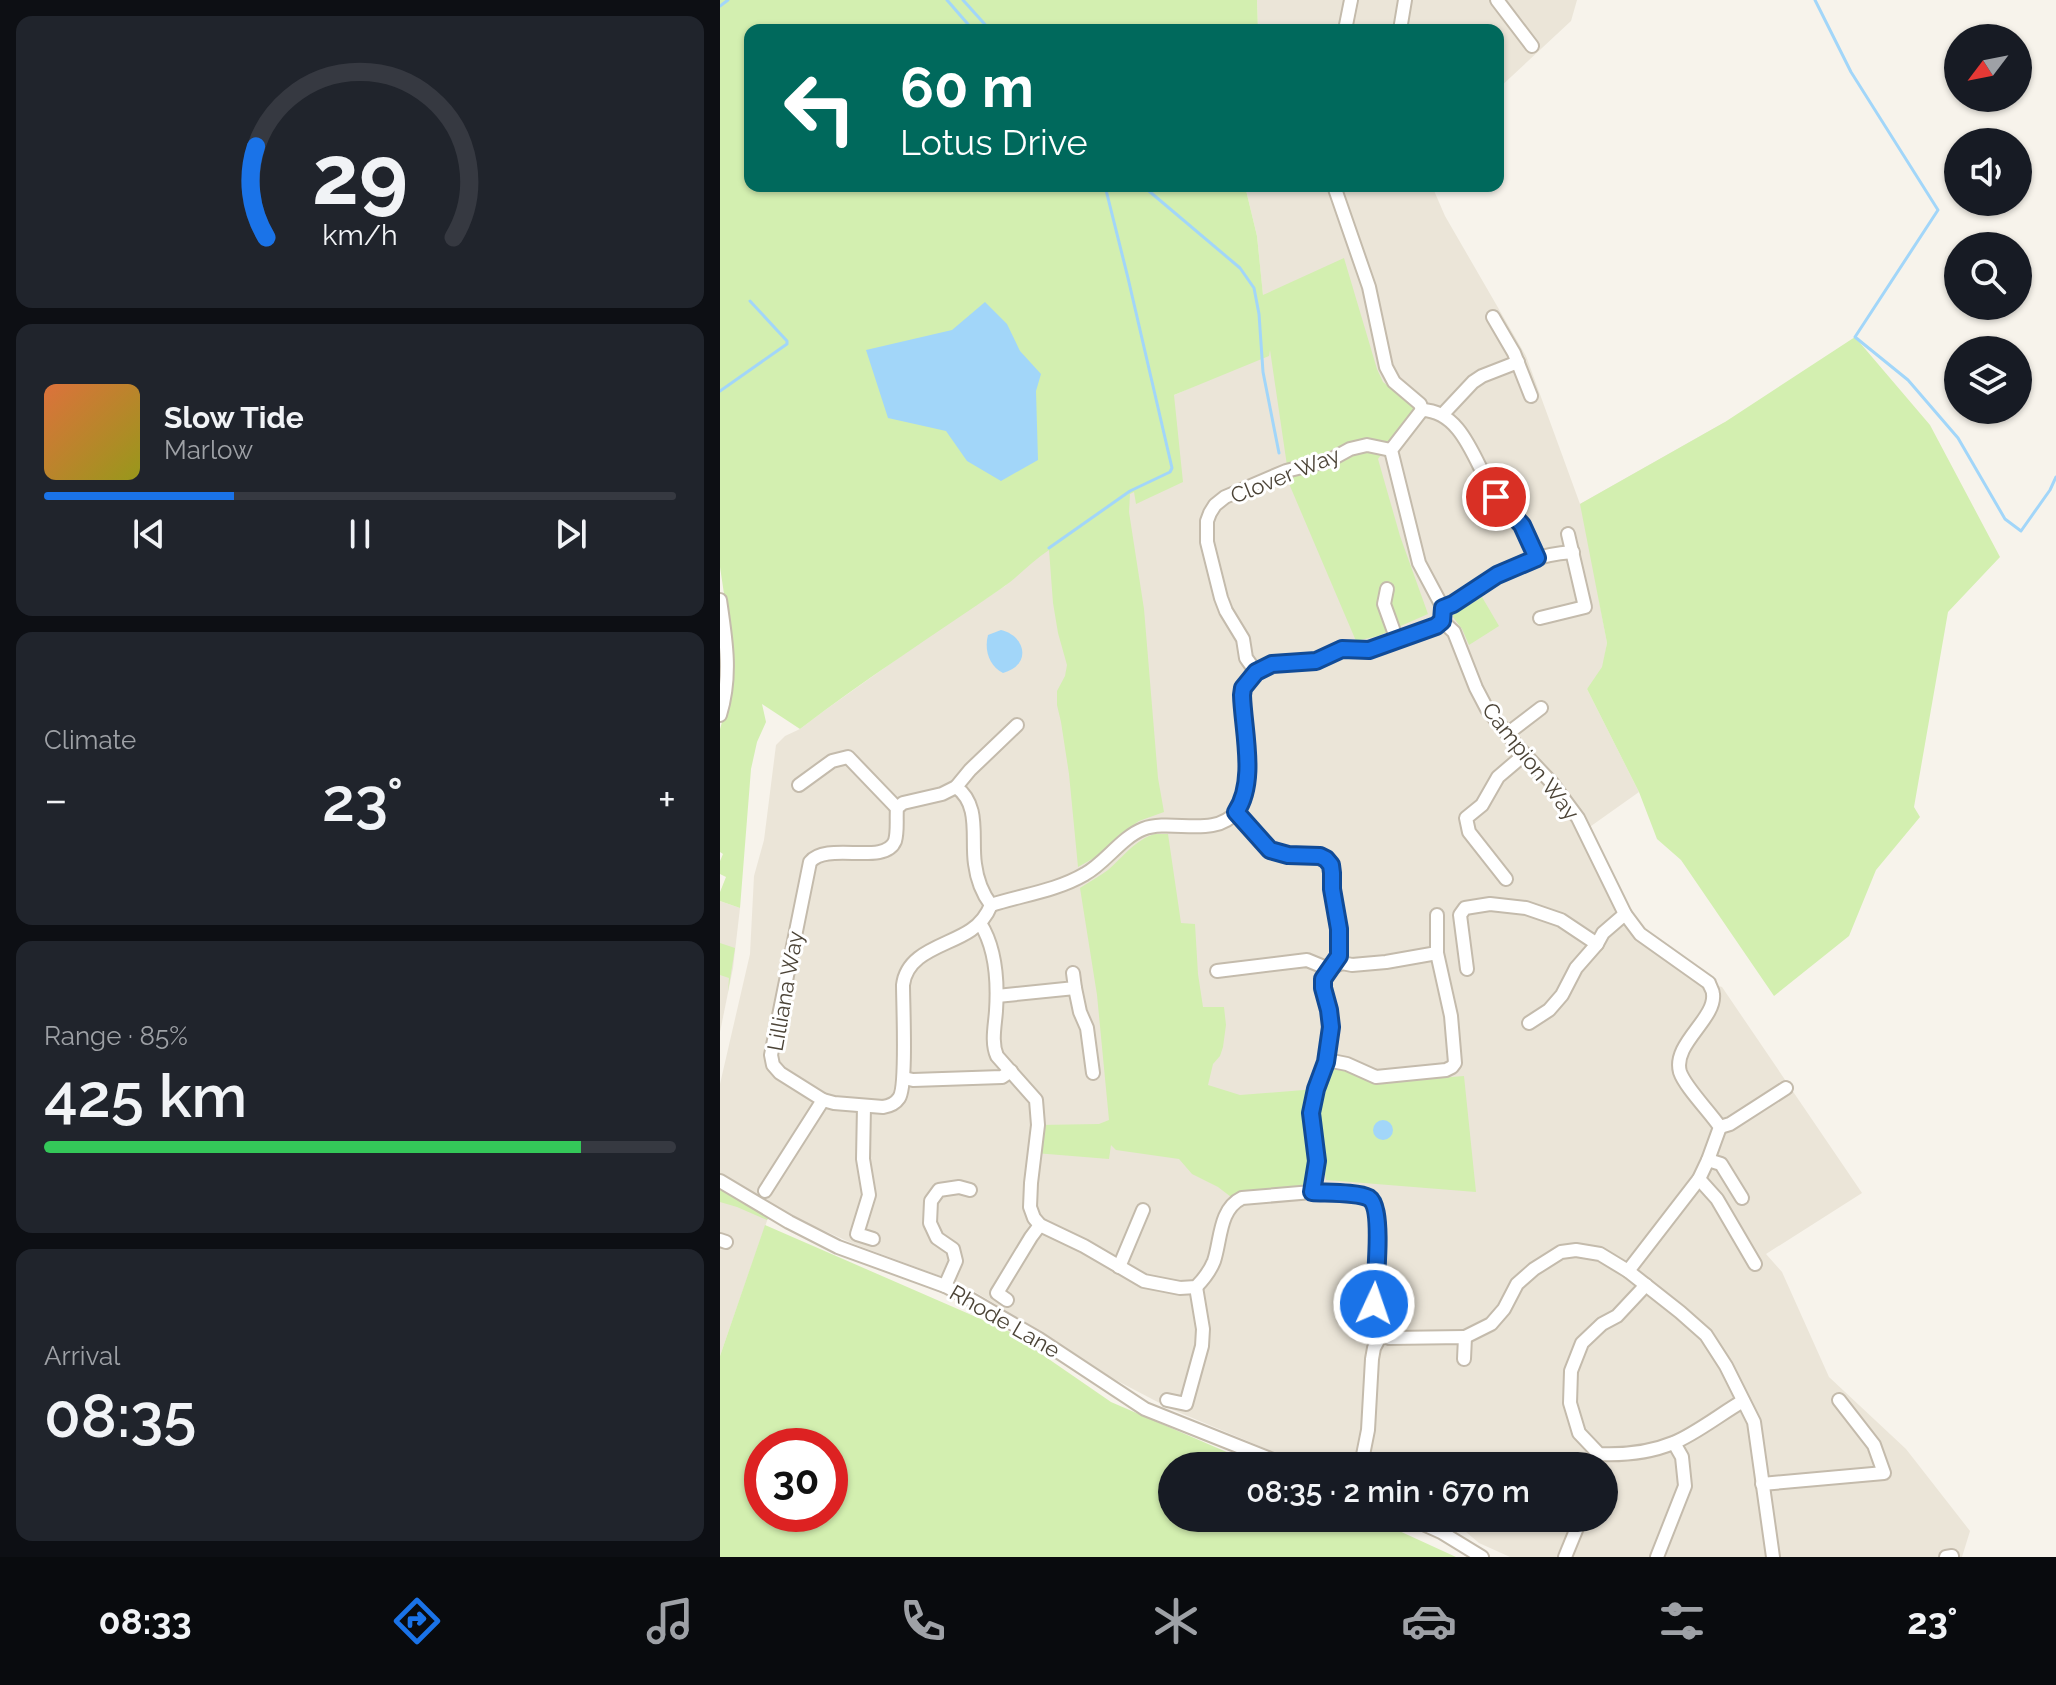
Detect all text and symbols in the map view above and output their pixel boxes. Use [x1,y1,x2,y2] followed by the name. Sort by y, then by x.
[1944,24,2032,112] north arrow
[1944,24,2032,424] map controls
[900,54,1034,120] text: 60 m
[768,56,872,160] icon: left
[900,121,1088,163] text: Lotus Drive
[312,126,408,223] text: 29
[1944,128,2032,216] button: sound
[322,218,398,252] text: km/h
[1944,232,2032,320] button: search
[1944,336,2032,424] button: layers
[164,400,304,435] text: Slow Tide
[164,435,253,465] text: Marlow
[1227,441,1343,509] street label: Clover Way
[1462,463,1530,531] pin
[1474,475,1518,519] icon: arrive
[127,512,171,556] icon: previous
[338,512,382,556] icon: pause
[549,512,593,556] icon: next
[1477,697,1585,825] street label: Campion Way
[44,725,136,755] text: Climate
[322,765,403,835] text: 23°
[44,774,68,825] text: −
[658,774,676,825] text: +
[762,929,808,1053] street label: Lilliana Way
[44,1021,188,1051] text: Range · 85%
[44,1061,247,1131] text: 425 km
[1332,1262,1416,1346] position arrow
[945,1279,1065,1363] street label: Rhode Lane
[44,1341,120,1371] text: Arrival
[44,1381,196,1451] text: 08:35
[744,1428,848,1532] speed limit sign: 30
[1246,1474,1530,1509] text: 08:35 · 2 min · 670 m
[389,1593,445,1649] icon: directions
[642,1593,698,1649] icon: music
[895,1593,951,1649] icon: phone
[1148,1593,1204,1649] icon: climate
[1401,1593,1457,1649] icon: car
[1654,1593,1710,1649] icon: filters
[99,1600,191,1642] text: 08:33
[1907,1600,1957,1642] text: 23°

